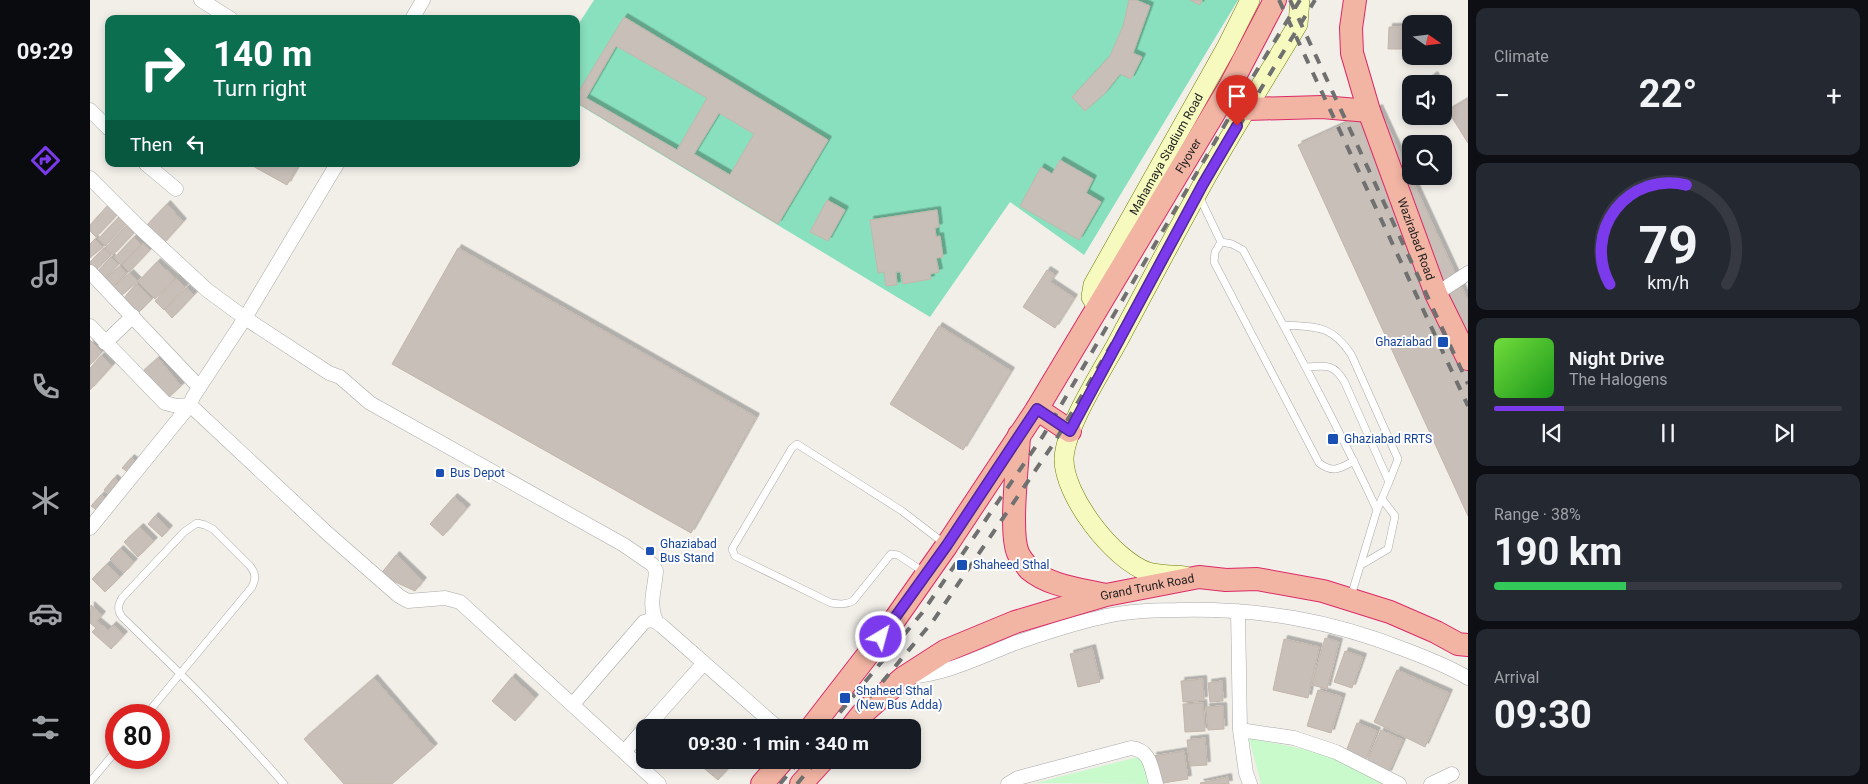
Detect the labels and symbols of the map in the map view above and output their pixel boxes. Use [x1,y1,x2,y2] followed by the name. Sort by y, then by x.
[1402,15,1452,65] north arrow
[1216,75,1258,126] pin
[1127,91,1206,218] street label: Mahamaya Stadium Road
[1173,136,1204,176] street label: Flyover
[1394,196,1437,282] street label: Wazirabad Road
[1375,335,1432,349] place label: Ghaziabad
[1436,335,1450,349] marker: Ghaziabad
[1326,432,1340,446] marker: Ghaziabad RRTS
[1344,432,1432,446] place label: Ghaziabad RRTS
[450,466,505,480] place label: Bus Depot
[434,467,446,479] marker: Bus Depot
[660,537,717,565] place label: Ghaziabad Bus Stand
[644,545,656,557] marker: Ghaziabad Bus Stand
[955,558,969,572] marker: Shaheed Sthal
[973,558,1049,572] place label: Shaheed Sthal
[1099,571,1195,603] street label: Grand Trunk Road
[854,610,906,662] position arrow
[856,684,942,712] place label: Shaheed Sthal (New Bus Adda)
[838,691,852,705] marker: Shaheed Sthal (New Bus Adda)
[105,704,170,769] speed limit sign: 80

